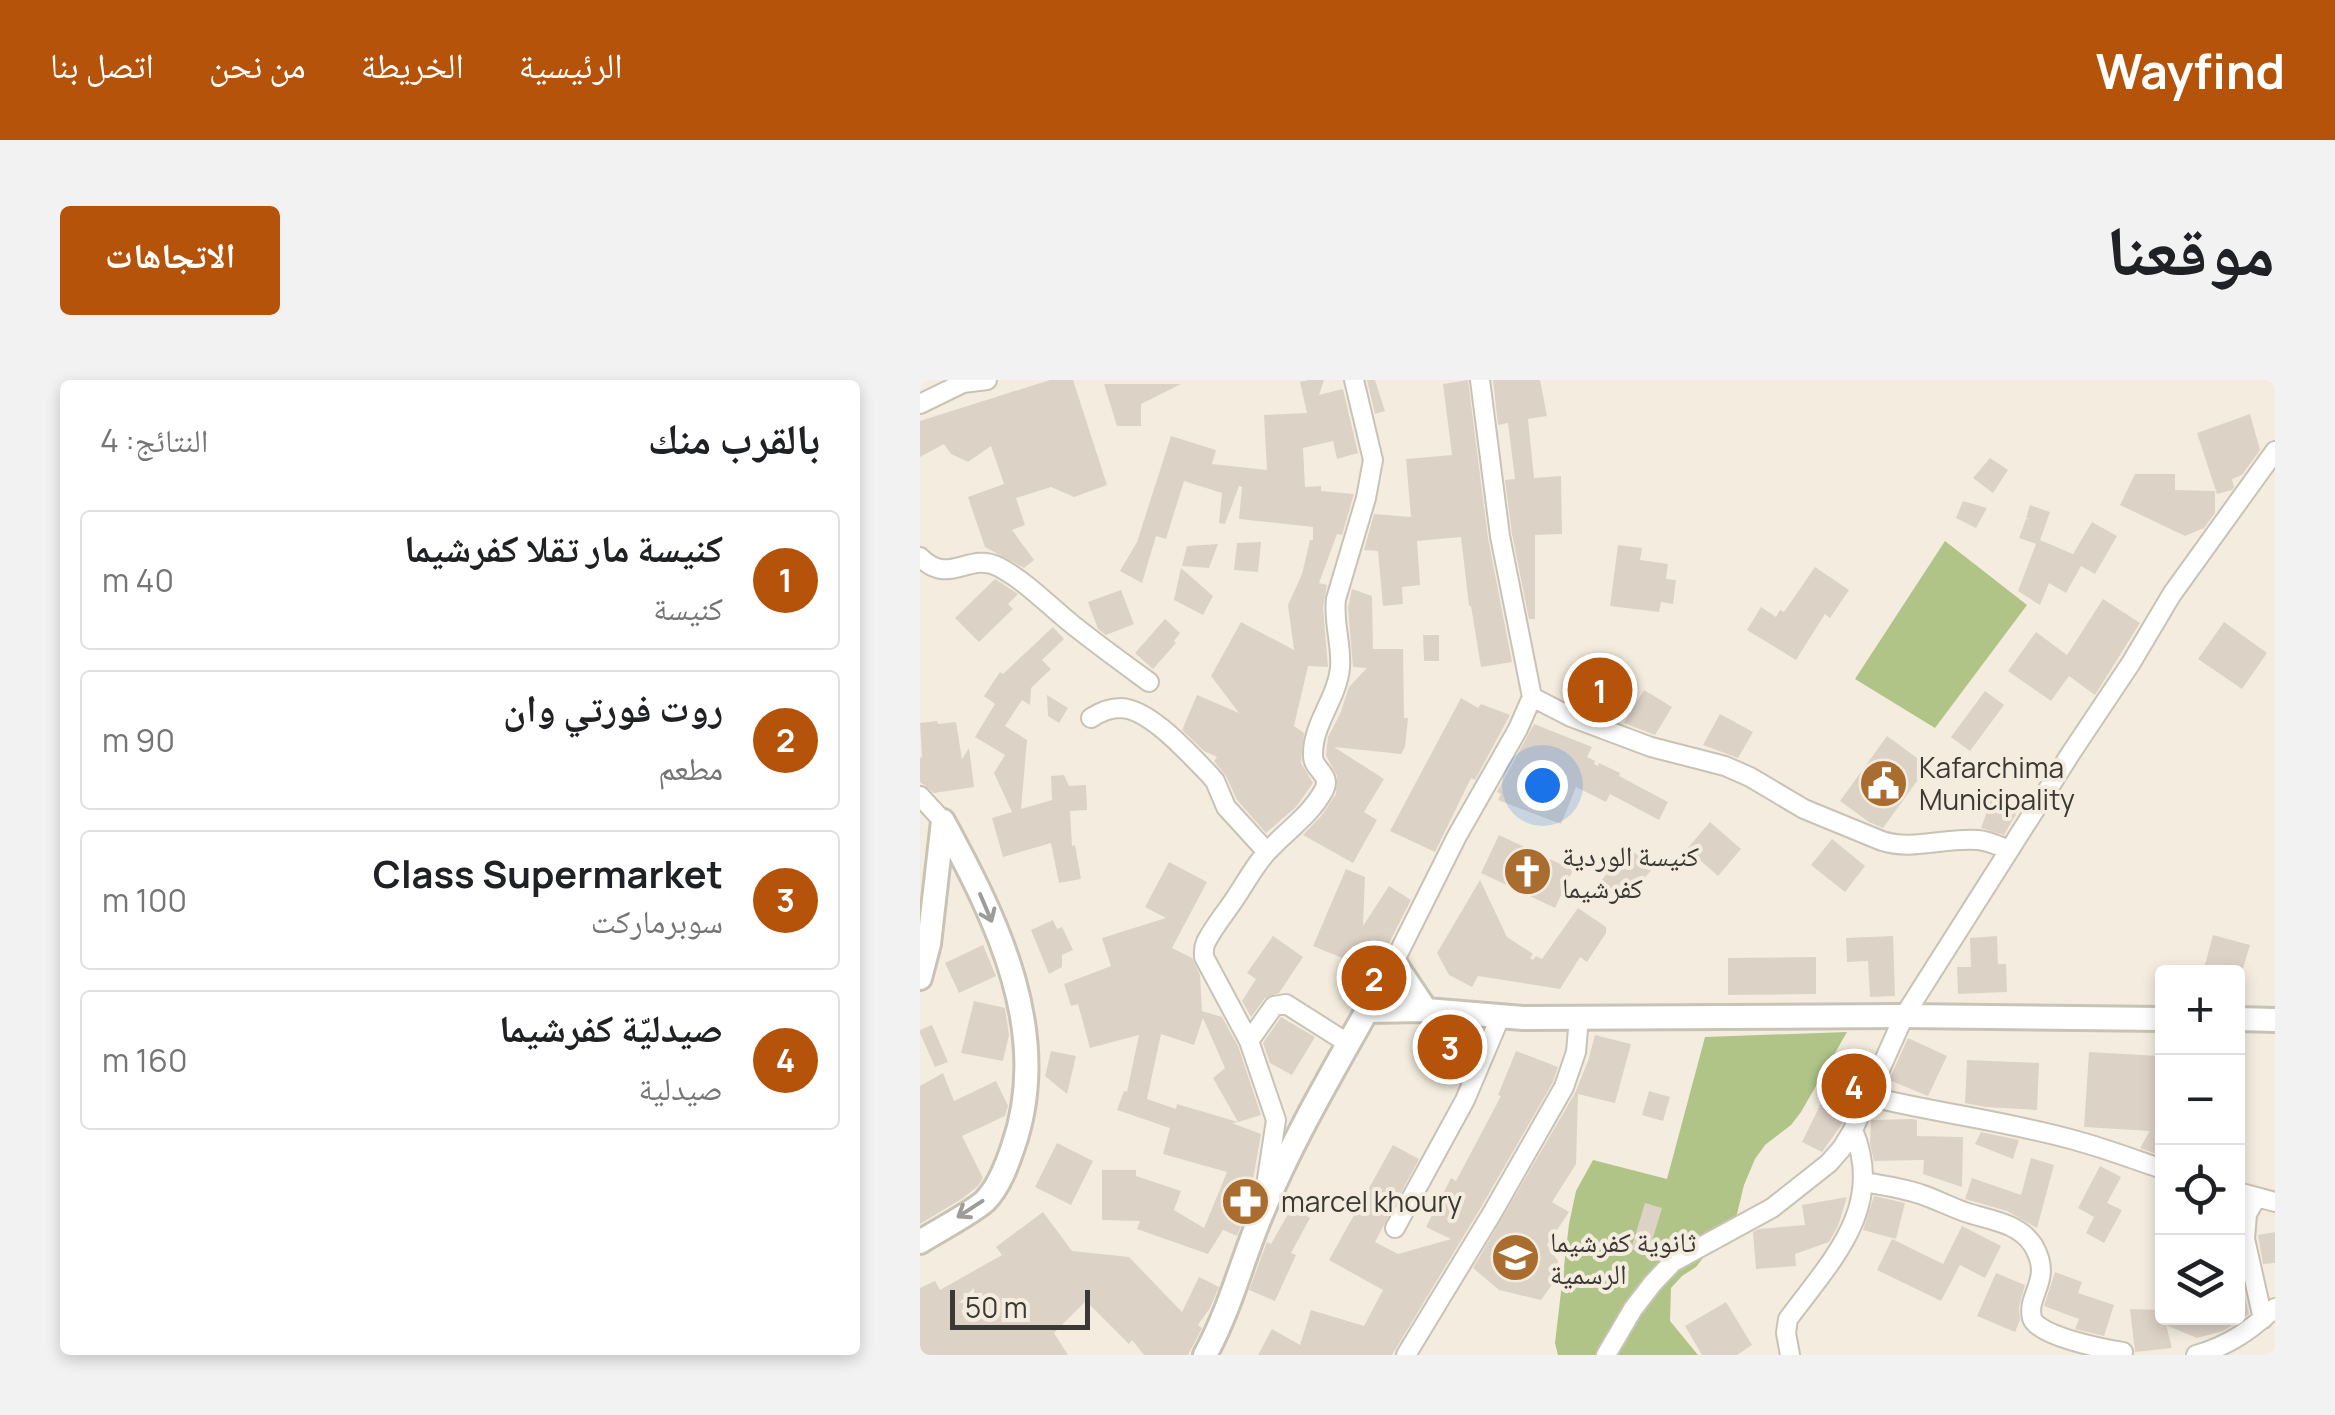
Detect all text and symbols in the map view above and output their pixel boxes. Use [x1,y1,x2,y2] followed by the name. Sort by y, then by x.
[2096,38,2285,103] text: Wayfind
[50,41,154,89] text: اتصل بنا
[209,41,306,89] text: من نحن
[361,41,464,89] text: الخريطة
[519,41,623,89] text: الرئيسية
[2106,201,2275,297] text: موقعنا
[60,206,280,315] button: الاتجاهات
[648,409,820,467] text: بالقرب منك
[100,418,208,462] text: النتائج: 4
[404,521,723,573] text: كنيسة مار تقلا كفرشيما
[102,558,174,602] text: 40 m
[778,558,793,602] text: 1
[653,586,723,630] text: كنيسة
[1568,652,1632,728] pin: 1
[503,681,723,733] text: روت فورتي وان
[102,718,175,762] text: 90 m
[776,718,795,762] text: 2
[658,746,723,790] text: مطعم
[1919,748,2075,818] place label: Kafarchima Municipality
[1858,757,1910,809] public building icon: Kafarchima Municipality
[1517,760,1568,811] your location
[1562,836,1699,906] place label: كنيسة الوردية كفرشيما
[1501,845,1553,897] church icon: كنيسة الوردية كفرشيما
[373,847,723,899] text: Class Supermarket
[102,878,187,922] text: 100 m
[776,878,795,922] text: 3
[979,892,997,923] one-way arrow
[591,899,723,943] text: سوبرماركت
[1342,940,1406,1016] pin: 2
[2155,965,2245,1325] map controls
[2155,965,2245,1055] button: +
[499,1001,723,1053] text: صيدليّة كفرشيما
[1418,1010,1482,1084] pin: 3
[102,1038,187,1082] text: 160 m
[776,1038,795,1082] text: 4
[1822,1048,1886,1124] pin: 4
[2155,1055,2245,1145] button: −
[638,1066,723,1110] text: صيدلية
[2155,1145,2245,1235] button: locate
[1220,1175,1272,1227] pharmacy icon: marcel khoury
[1281,1182,1462,1220] place label: marcel khoury
[957,1199,985,1220] one-way arrow
[1550,1222,1697,1292] place label: ثانوية كفرشيما الرسمية
[1489,1231,1541,1283] school or university icon: ثانوية كفرشيما الرسمية
[2155,1235,2245,1325] button: layers
[950,1285,1090,1330] scale bar
[965,1288,1028,1326] text: 50 m

